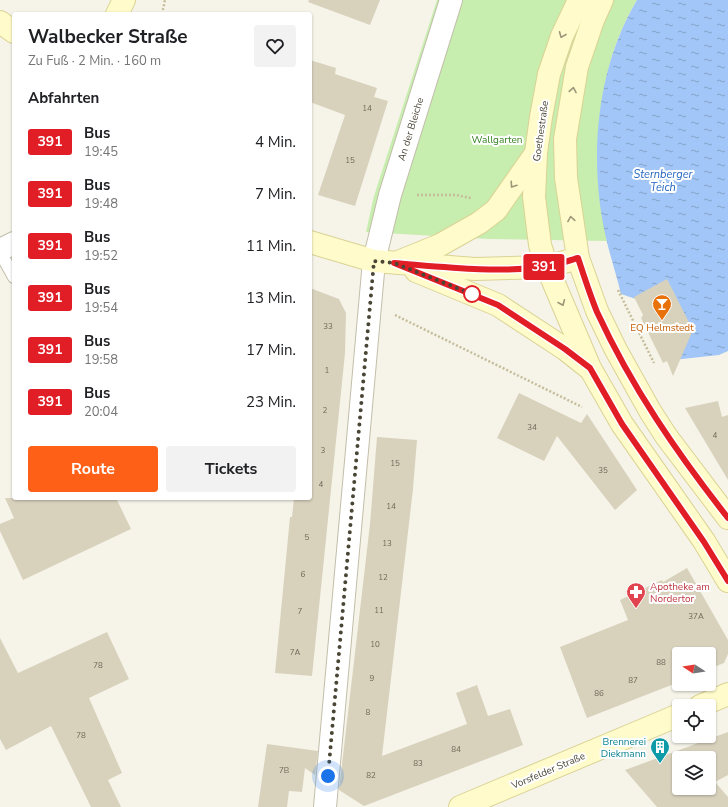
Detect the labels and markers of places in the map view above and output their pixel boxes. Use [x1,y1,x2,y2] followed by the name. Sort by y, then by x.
[463,285,481,303] unlabelled marker
[651,293,673,321] bar icon: EQ Helmstedt
[630,321,694,335] place label: EQ Helmstedt
[650,580,710,606] place label: Apotheke am Nordertor
[625,581,647,609] pharmacy icon: Apotheke am Nordertor
[601,735,646,761] place label: Brennerei Diekmann
[649,736,671,764] building icon: Brennerei Diekmann

